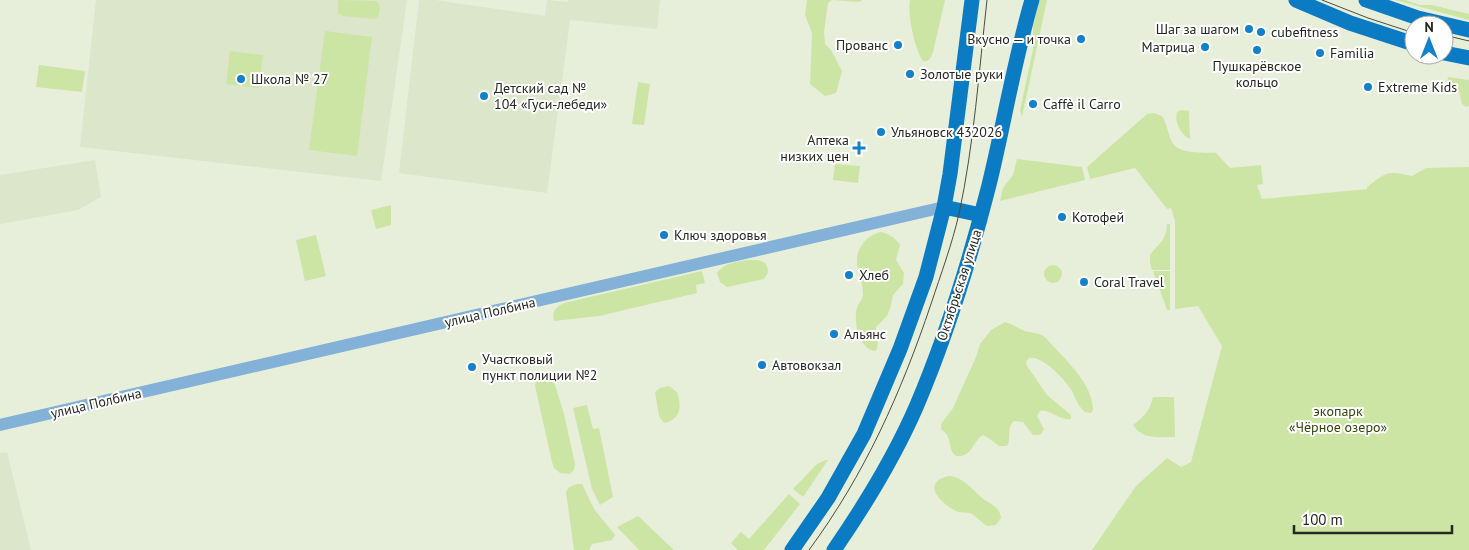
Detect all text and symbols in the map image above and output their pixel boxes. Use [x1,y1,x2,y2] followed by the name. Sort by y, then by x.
[1404,15,1454,65] north arrow
[1424,18,1434,36] text: N
[1156,20,1239,38] place label: Шаг за шагом
[1243,23,1255,35] marker: Шаг за шагом
[1271,23,1339,41] place label: cubefitness
[1255,26,1267,38] marker: cubefitness
[967,30,1071,48] place label: Вкусно — и точка
[1075,33,1087,45] marker: Вкусно — и точка
[836,36,888,54] place label: Прованс
[1142,38,1195,56] place label: Матрица
[892,39,904,51] marker: Прованс
[1199,41,1211,53] marker: Матрица
[1251,44,1263,56] marker: Пушкарёвское кольцо
[1330,44,1374,62] place label: Familia
[1314,47,1326,59] marker: Familia
[1213,57,1301,91] place label: Пушкарёвское кольцо
[920,65,1003,83] place label: Золотые руки
[904,68,916,80] marker: Золотые руки
[251,70,328,88] place label: Школа № 27
[235,73,247,85] marker: Школа № 27
[1378,78,1457,96] place label: Extreme Kids
[494,79,608,113] place label: Детский сад № 104 «Гуси-лебеди»
[1362,81,1374,93] marker: Extreme Kids
[478,90,490,102] marker: Детский сад № 104 «Гуси-лебеди»
[1043,95,1121,113] place label: Caffè il Carro
[1027,98,1039,110] marker: Caffè il Carro
[891,123,1002,141] place label: Ульяновск 432026
[875,126,887,138] marker: Ульяновск 432026
[780,131,849,165] place label: Аптека низких цен
[853,142,865,154] marker: Аптека низких цен
[1072,208,1124,226] place label: Котофей
[1056,211,1068,223] marker: Котофей
[674,226,767,244] place label: Ключ здоровья
[933,227,985,343] street label: Октябрьская улица
[658,229,670,241] marker: Ключ здоровья
[859,266,889,284] place label: Хлеб
[843,269,855,281] marker: Хлеб
[1094,273,1164,291] place label: Coral Travel
[1078,276,1090,288] marker: Coral Travel
[443,293,537,331] street label: улица Полбина
[844,325,886,343] place label: Альянс
[828,328,840,340] marker: Альянс
[482,350,597,384] place label: Участковый пункт полиции №2
[772,356,841,374] place label: Автовокзал
[756,359,768,371] marker: Автовокзал
[466,361,478,373] marker: Участковый пункт полиции №2
[49,384,143,422] street label: улица Полбина
[1289,402,1387,436] park label: экопарк «Чёрное озеро»
[1294,502,1452,534] scale bar
[1302,510,1343,529] text: 100 m

